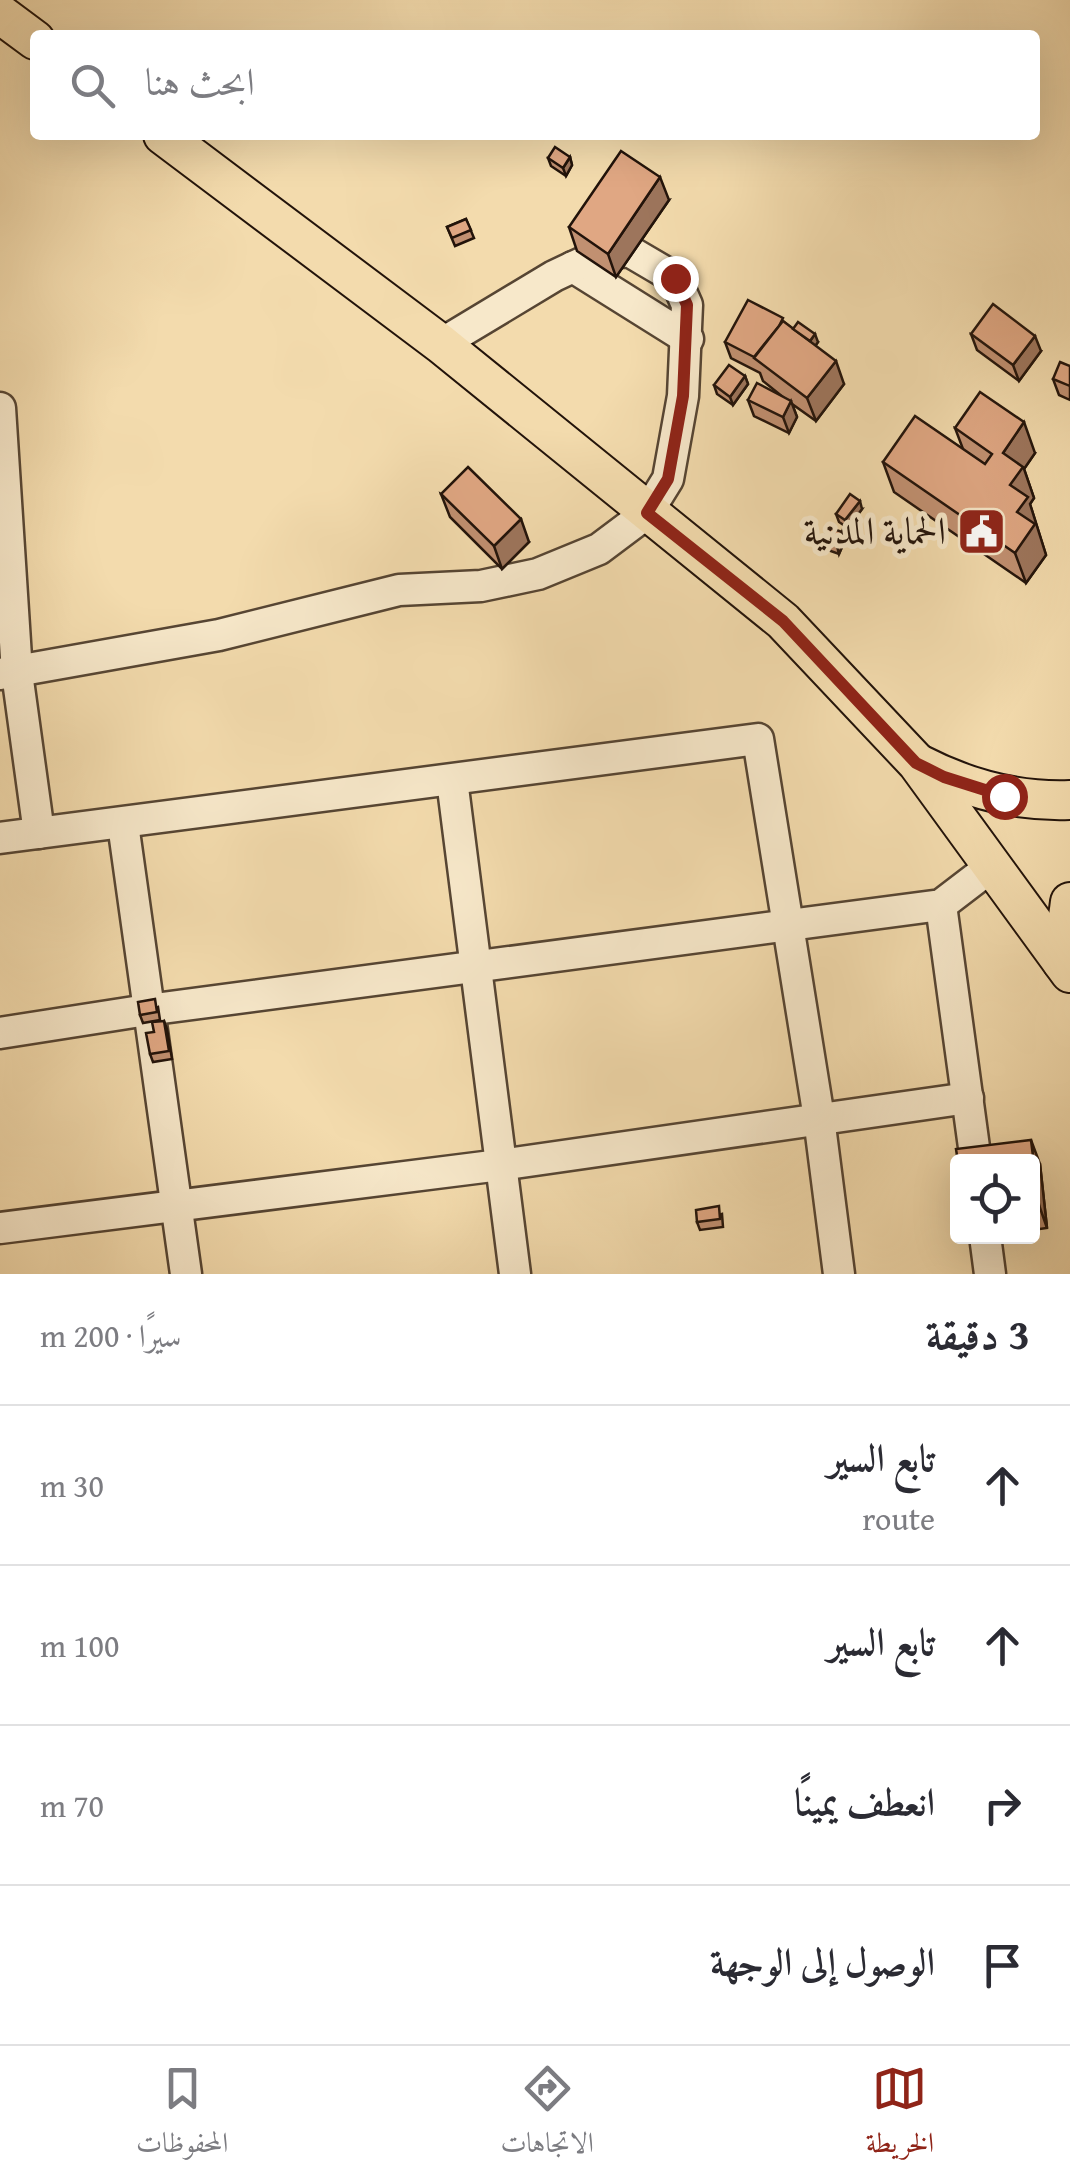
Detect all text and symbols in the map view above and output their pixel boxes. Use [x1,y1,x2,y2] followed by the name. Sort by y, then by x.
[30,30,1040,140] search box
[145,53,255,109] text: ابحث هنا
[65,58,120,113] icon: search
[653,256,699,302] route end
[804,502,946,558] place label: الحماية المدنية
[955,505,1007,557] public building icon: الحماية المدنية
[982,774,1028,820] route start
[950,1154,1040,1244] map controls
[950,1154,1040,1244] button: locate
[926,1303,1030,1364] text: 3 دقيقة
[40,1312,182,1359] text: سيرًا · 200 m
[827,1429,935,1485] text: تابع السير
[975,1458,1030,1513] icon: ahead
[40,1462,104,1509] text: 30 m
[862,1495,935,1542] text: route
[827,1613,935,1669] text: تابع السير
[975,1618,1030,1673] icon: ahead
[40,1622,119,1669] text: 100 m
[794,1773,935,1829] text: انعطف يمينًا
[975,1778,1030,1833] icon: right
[40,1782,104,1829] text: 70 m
[710,1933,935,1989] text: الوصول إلى الوجهة
[975,1938,1030,1993] icon: arrive
[136,2061,228,2170] tab: المحفوظات
[500,2061,594,2170] tab: الاتجاهات
[866,2061,934,2170] tab: الخريطة

